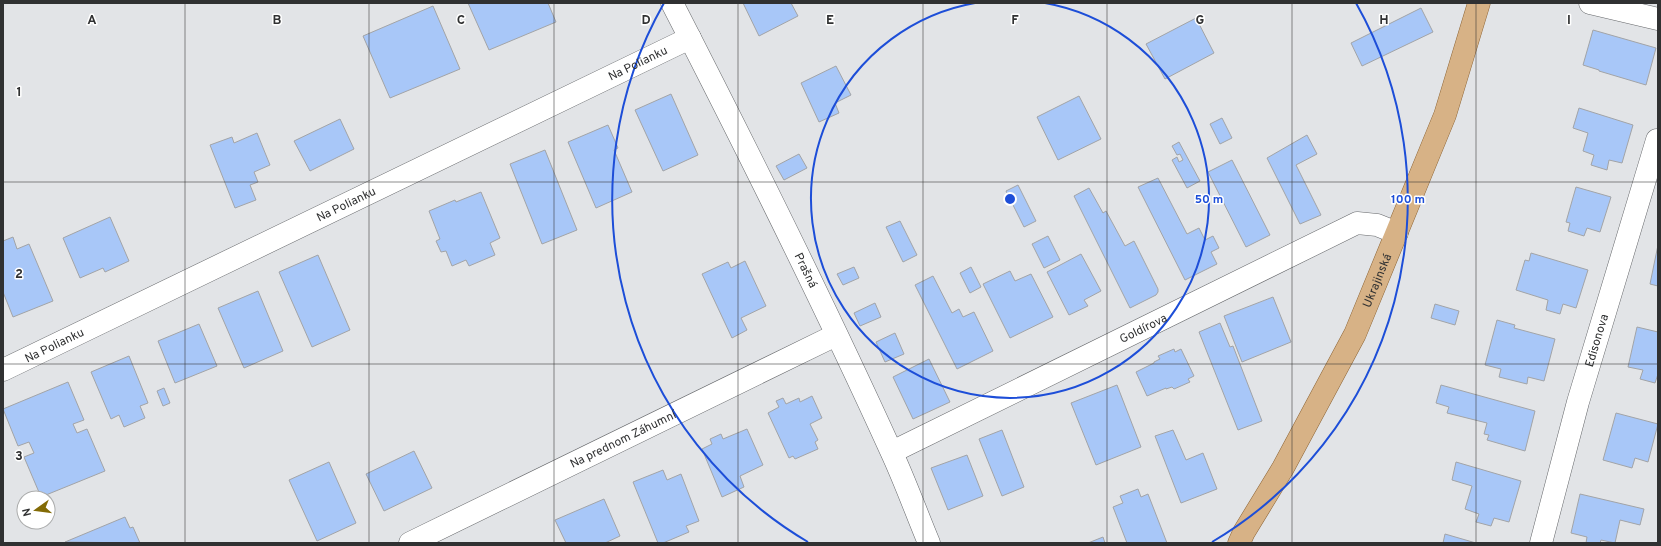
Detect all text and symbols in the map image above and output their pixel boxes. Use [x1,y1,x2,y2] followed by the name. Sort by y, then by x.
[87,13,97,29] text: A
[273,13,282,29] text: B
[457,13,465,29] text: C
[641,13,651,29] text: D
[826,13,834,29] text: E
[1011,13,1019,29] text: F
[1196,13,1205,29] text: G
[1379,13,1389,29] text: H
[1567,13,1571,29] text: I
[606,43,670,85] street label: Na Polianku
[16,85,22,101] text: 1
[314,184,379,226] street label: Na Polianku
[1003,192,1017,206] centre of rings
[1195,192,1223,208] text: 50 m
[1391,192,1425,208] text: 100 m
[790,251,820,291] street label: Prašná
[1360,251,1396,310] street label: Ukrajinská
[15,267,23,283] text: 2
[1117,311,1170,348] street label: Goldírova
[1582,312,1613,369] street label: Edisonova
[22,325,87,367] street label: Na Polianku
[568,407,680,473] street label: Na prednom Záhumní
[15,449,23,465] text: 3
[16,490,56,530] north arrow
[20,507,35,518] text: N

